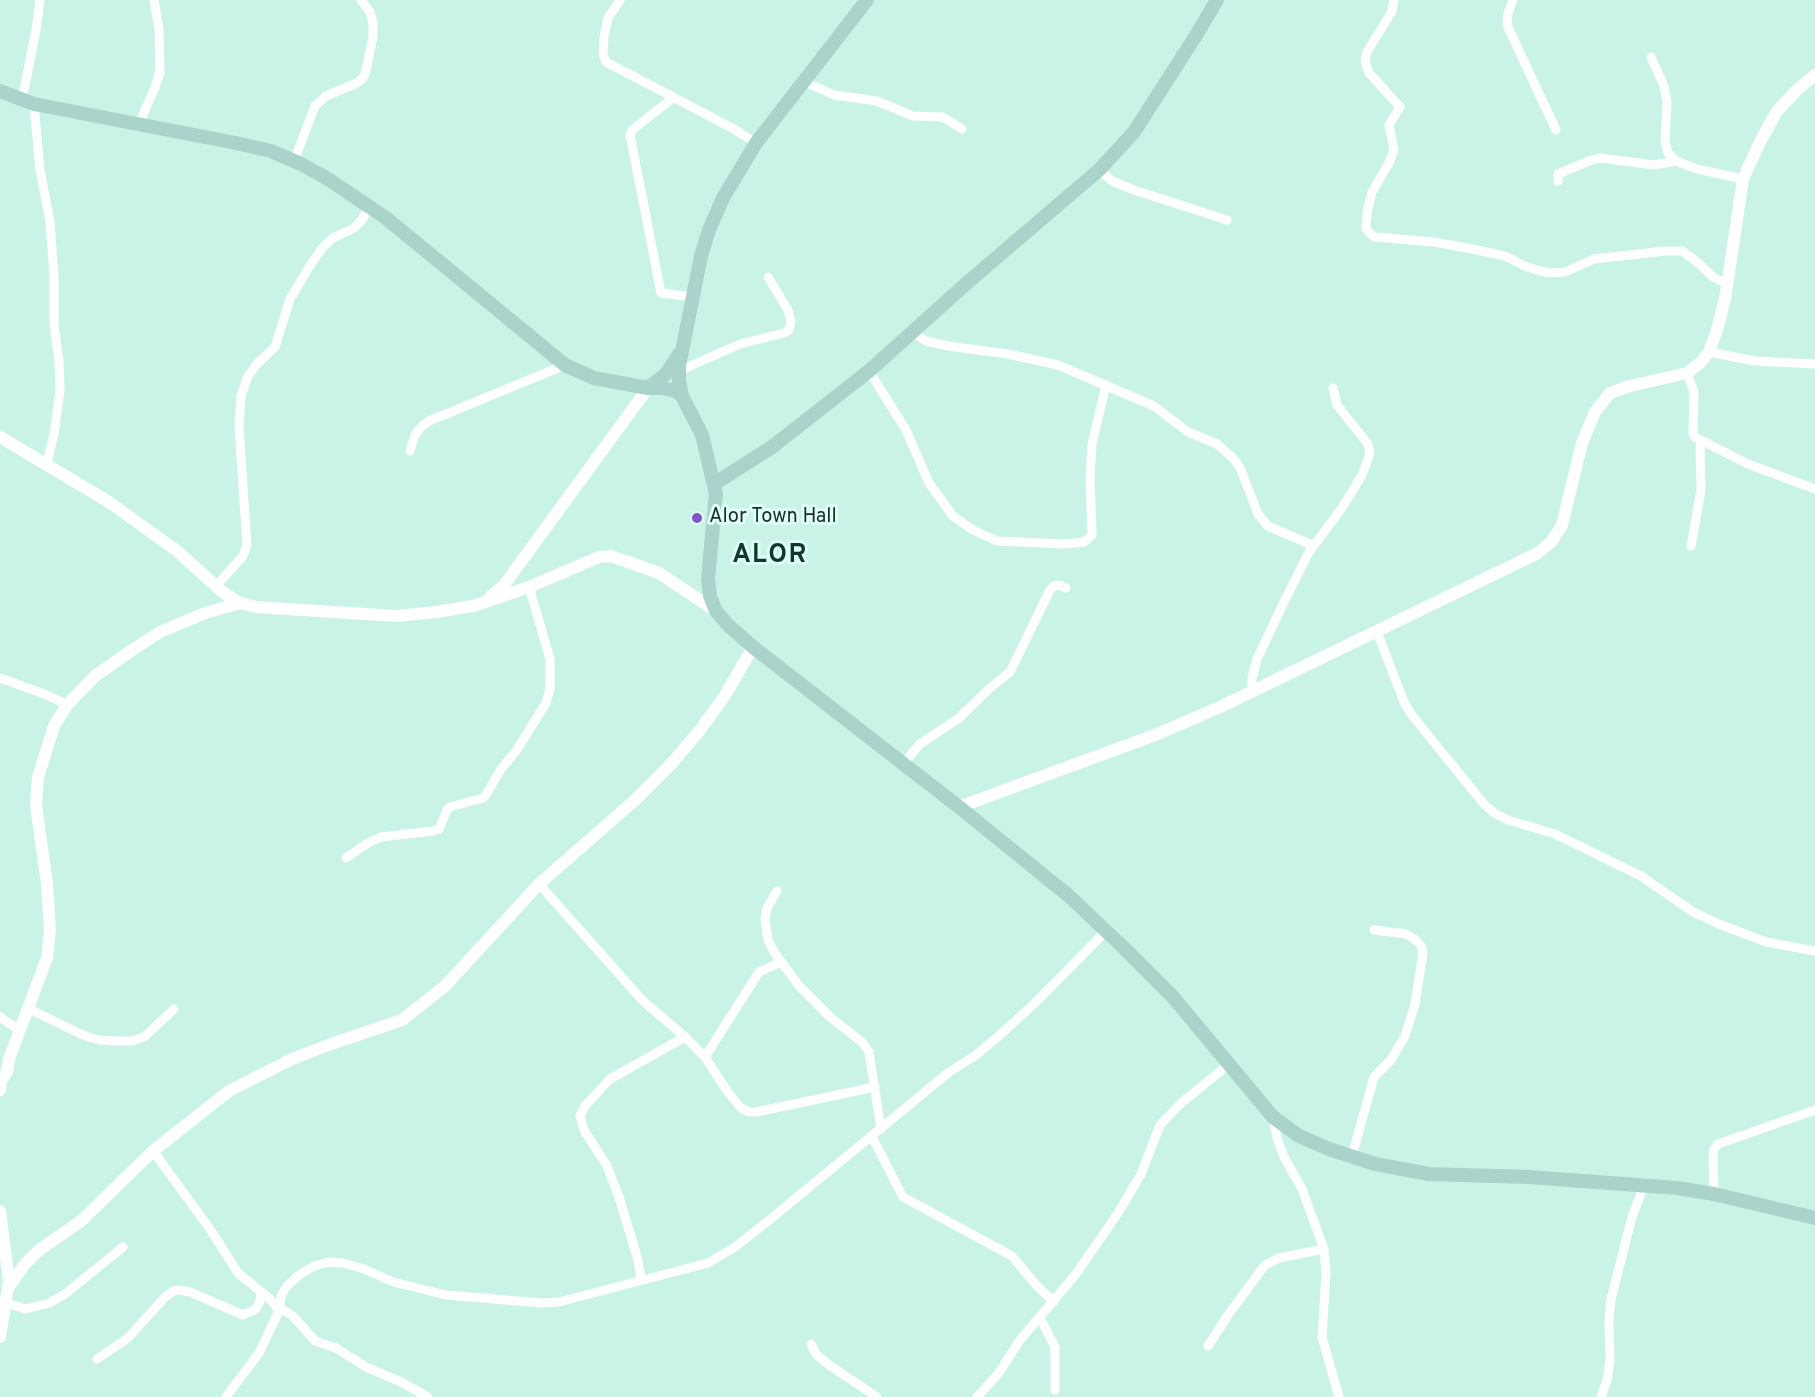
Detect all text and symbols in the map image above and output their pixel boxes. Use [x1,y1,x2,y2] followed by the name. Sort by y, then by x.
[709,506,837,530] place label: Alor Town Hall
[690,511,704,525] marker: Alor Town Hall
[732,541,808,573] district label: ALOR

